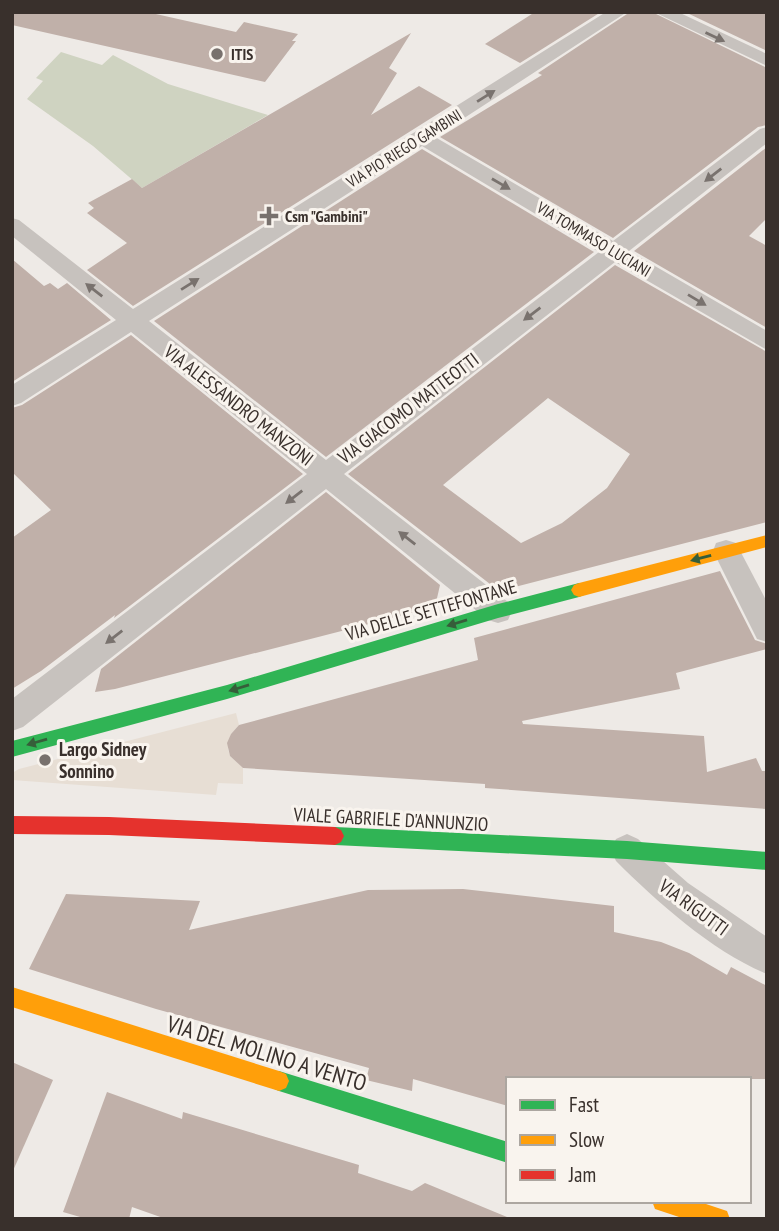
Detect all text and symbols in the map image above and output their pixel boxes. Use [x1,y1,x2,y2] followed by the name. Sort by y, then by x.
[705,31,725,43] one-way arrow
[231,44,253,64] place label: ITIS
[209,46,225,62] marker: ITIS
[476,90,495,103] one-way arrow
[342,104,465,192] street label: VIA PIO RIEGO GAMBINI
[704,167,722,182] one-way arrow
[492,178,511,190] one-way arrow
[533,197,655,281] street label: VIA TOMMASO LUCIANI
[259,206,279,226] marker: Csm "Gambini"
[285,206,368,226] place label: Csm "Gambini"
[181,277,200,290] one-way arrow
[86,282,104,297] one-way arrow
[687,294,706,306] one-way arrow
[524,306,542,321] one-way arrow
[159,339,318,471] street label: VIA ALESSANDRO MANZONI
[332,347,483,469] street label: VIA GIACOMO MATTEOTTI
[285,489,303,504] one-way arrow
[398,531,415,546] one-way arrow
[690,553,712,564] one-way arrow
[342,574,519,646] street label: VIA DELLE SETTEFONTANE
[447,619,468,629] one-way arrow
[106,630,124,645] one-way arrow
[229,684,250,694] one-way arrow
[26,737,48,748] one-way arrow
[59,737,147,783] place label: Largo Sidney Sonnino
[37,752,53,768] marker: Largo Sidney Sonnino
[292,802,489,836] street label: VIALE GABRIELE D'ANNUNZIO
[654,873,733,940] street label: VIA RIGUTTI
[163,1009,370,1097] street label: VIA DEL MOLINO A VENTO
[506,1077,751,1203] legend
[569,1091,599,1118] text: Fast
[569,1126,605,1153] text: Slow
[568,1161,596,1188] text: Jam

